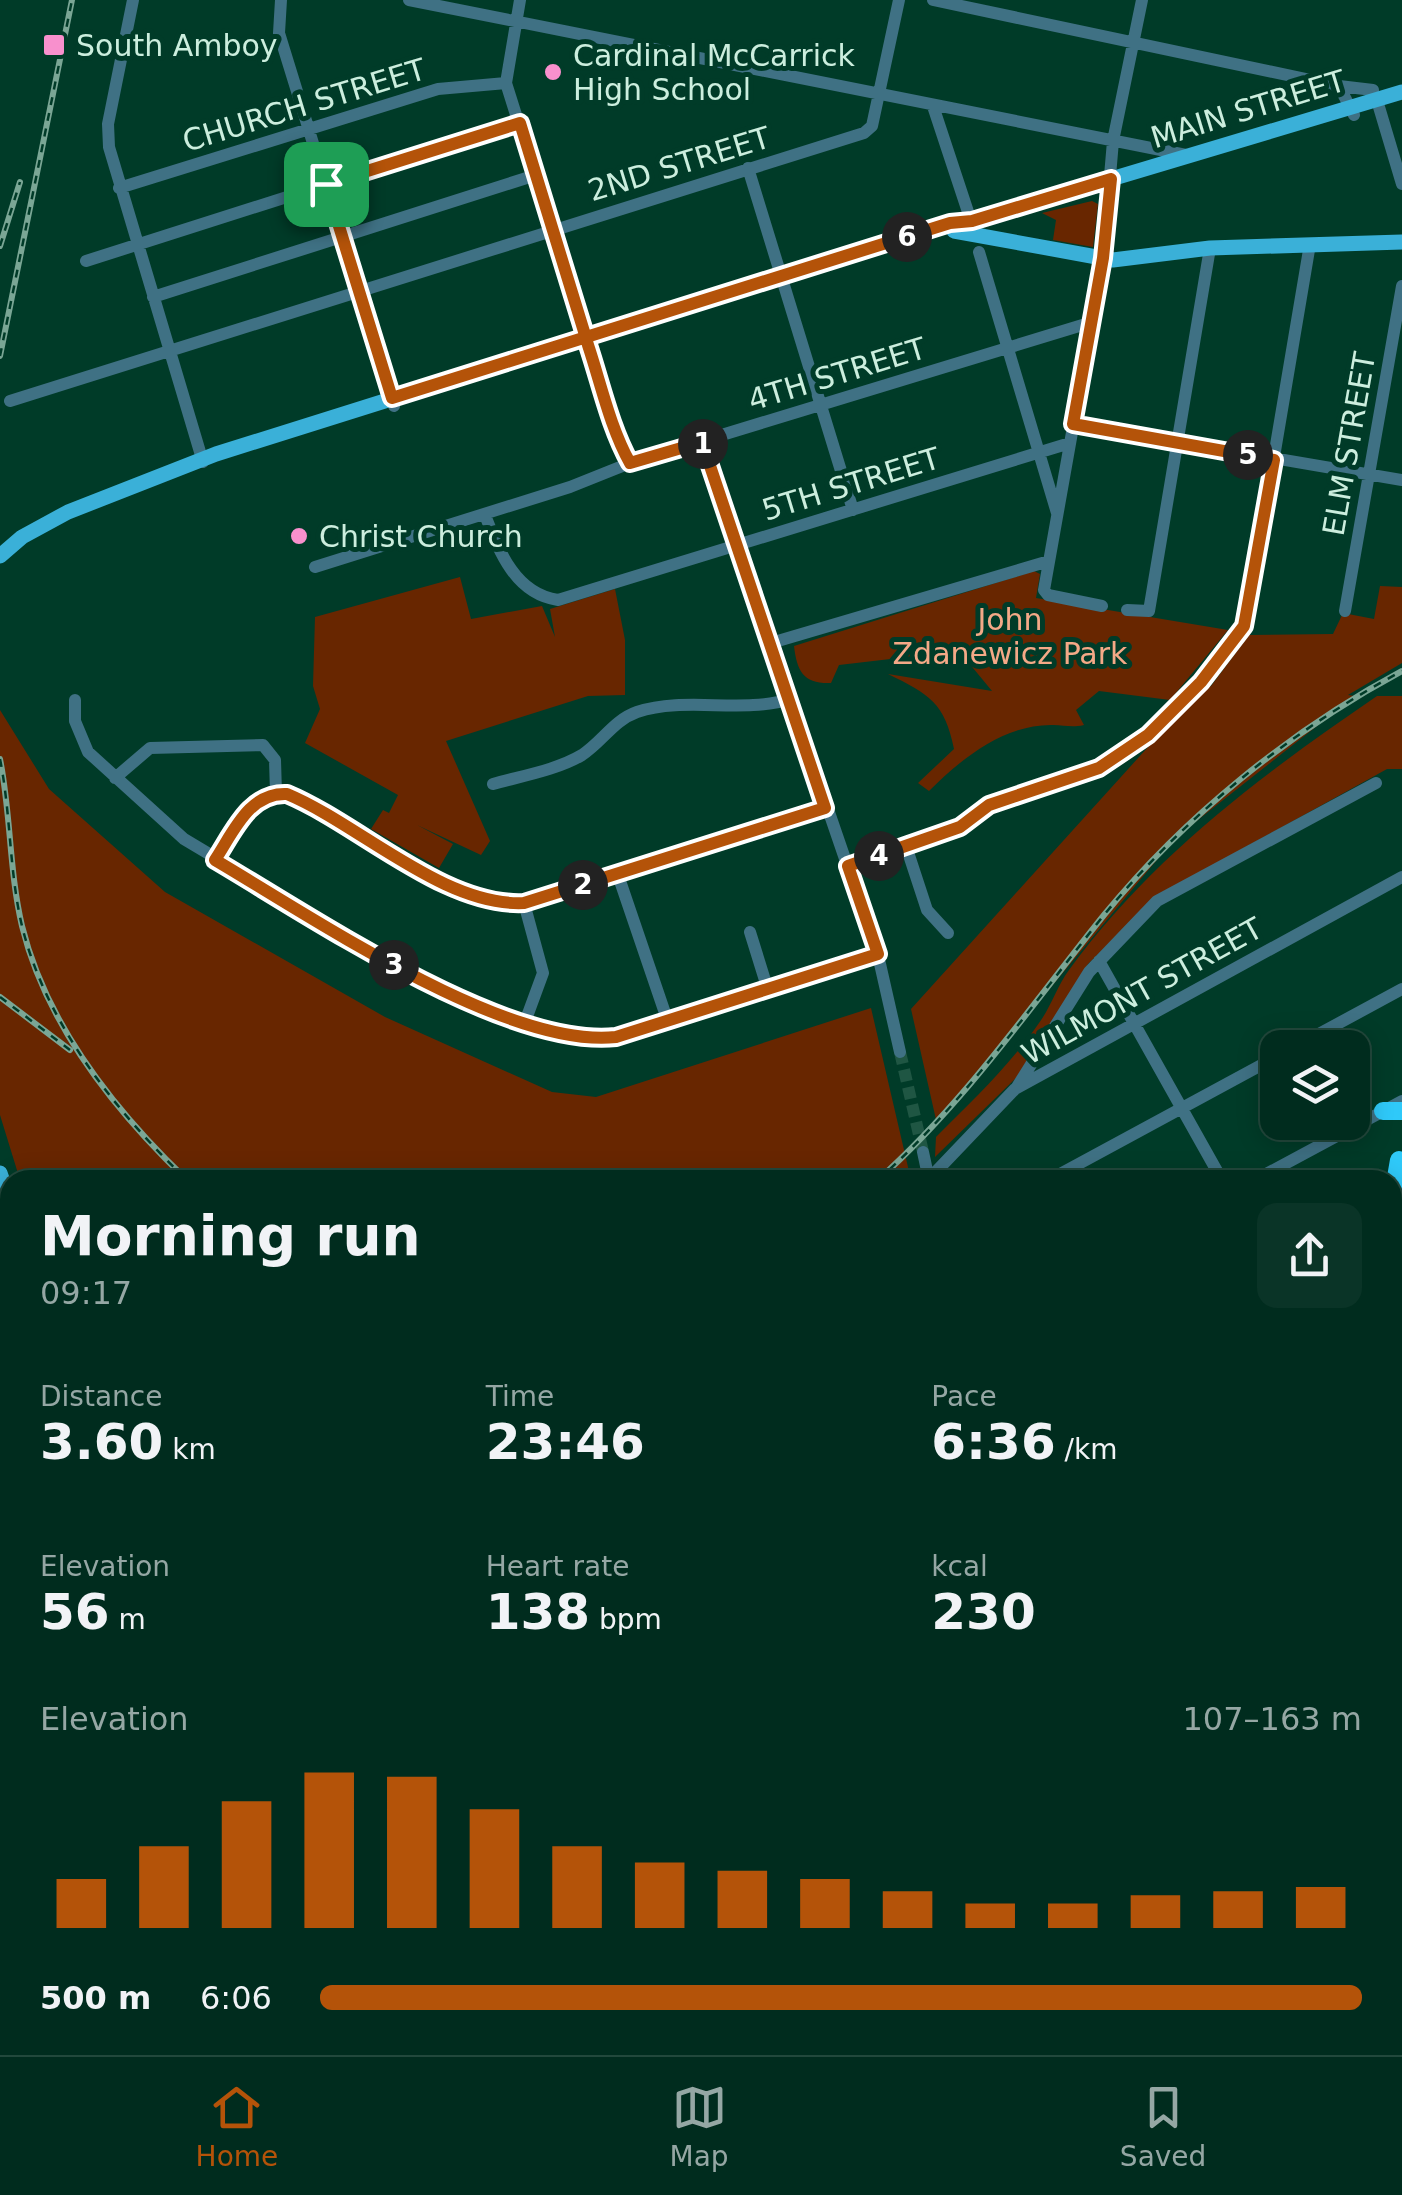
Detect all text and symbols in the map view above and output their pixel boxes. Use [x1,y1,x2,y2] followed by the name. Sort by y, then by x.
[76,28,278,63] place label: South Amboy
[41,32,67,58] marker: South Amboy
[573,38,855,107] place label: Cardinal McCarrick High School
[178,51,430,159] street label: CHURCH STREET
[542,61,564,83] marker: Cardinal McCarrick High School
[1146,63,1350,155] street label: MAIN STREET
[584,119,775,208] street label: 2ND STREET
[284,142,369,227] pin
[299,157,354,212] icon: arrive
[882,212,932,262] pin: 6
[897,220,917,253] text: 6
[744,330,931,418] street label: 4TH STREET
[1316,349,1382,538] street label: ELM STREET
[678,419,728,469] pin: 1
[693,427,713,460] text: 1
[1223,430,1273,480] pin: 5
[1238,438,1258,471] text: 5
[758,440,945,528] street label: 5TH STREET
[319,519,523,554] place label: Christ Church
[288,525,310,547] marker: Christ Church
[893,602,1128,671] park label: John Zdanewicz Park
[854,831,904,881] pin: 4
[869,839,889,872] text: 4
[558,860,608,910] pin: 2
[573,868,593,901] text: 2
[1016,910,1269,1072] street label: WILMONT STREET
[369,940,419,990] pin: 3
[384,948,404,981] text: 3
[1260,1030,1370,1140] map controls
[1260,1030,1370,1140] button: layers
[1257,1203,1362,1308] button: share
[40,1204,421,1268] text: Morning run
[40,1274,132,1312] text: 09:17
[40,1380,162,1413] text: Distance
[486,1380,554,1413] text: Time
[931,1380,997,1413] text: Pace
[40,1413,163,1471] text: 3.60
[486,1413,645,1471] text: 23:46
[931,1413,1056,1471] text: 6:36
[163,1433,216,1466] text: km
[1056,1433,1118,1466] text: /km
[40,1550,170,1583] text: Elevation
[486,1550,629,1583] text: Heart rate
[931,1550,988,1583] text: kcal
[40,1583,110,1641] text: 56
[486,1583,590,1641] text: 138
[931,1583,1036,1641] text: 230
[110,1603,146,1636] text: m
[590,1603,662,1636] text: bpm
[40,1700,189,1738] text: Elevation
[1183,1700,1362,1738] text: 107–163 m
[40,1979,151,2017] text: 500 m
[200,1979,272,2017] text: 6:06
[196,2080,278,2173] tab: Home
[670,2080,729,2173] tab: Map
[1120,2080,1206,2173] tab: Saved

